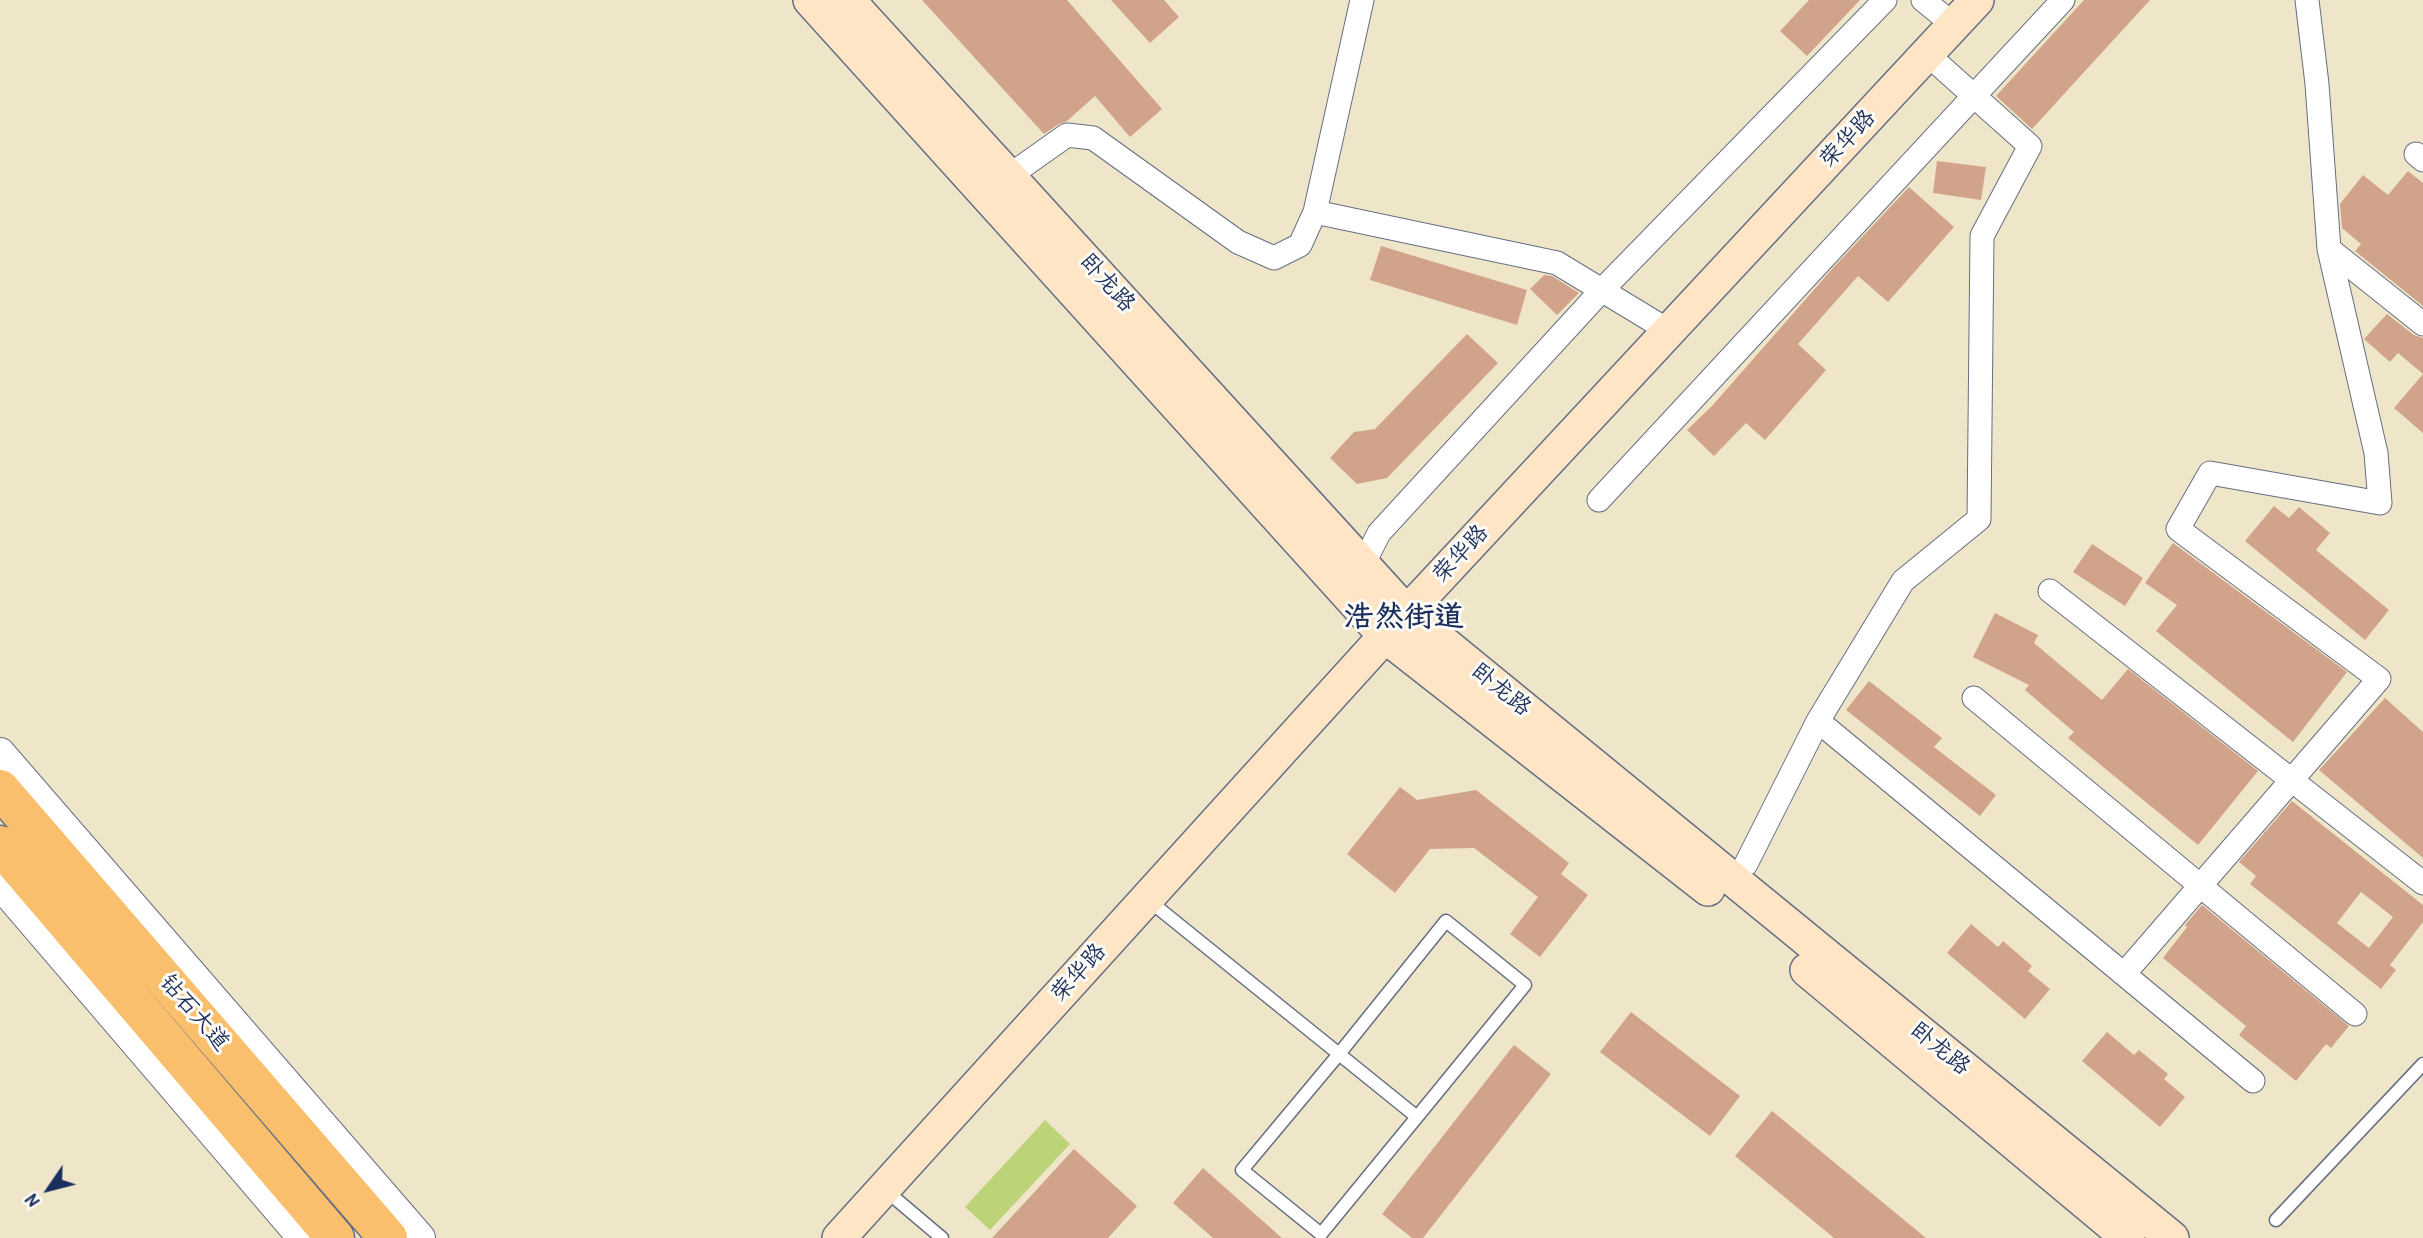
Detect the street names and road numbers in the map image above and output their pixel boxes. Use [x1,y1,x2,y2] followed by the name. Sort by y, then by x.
[1814,104,1882,174] street label: 荣华路
[1074,248,1140,318] street label: 卧龙路
[1427,519,1495,589] street label: 荣华路
[1466,658,1536,722] street label: 卧龙路
[1046,938,1112,1008] street label: 荣华路
[153,969,235,1057] street label: 钻石大道
[1905,1017,1975,1081] street label: 卧龙路

